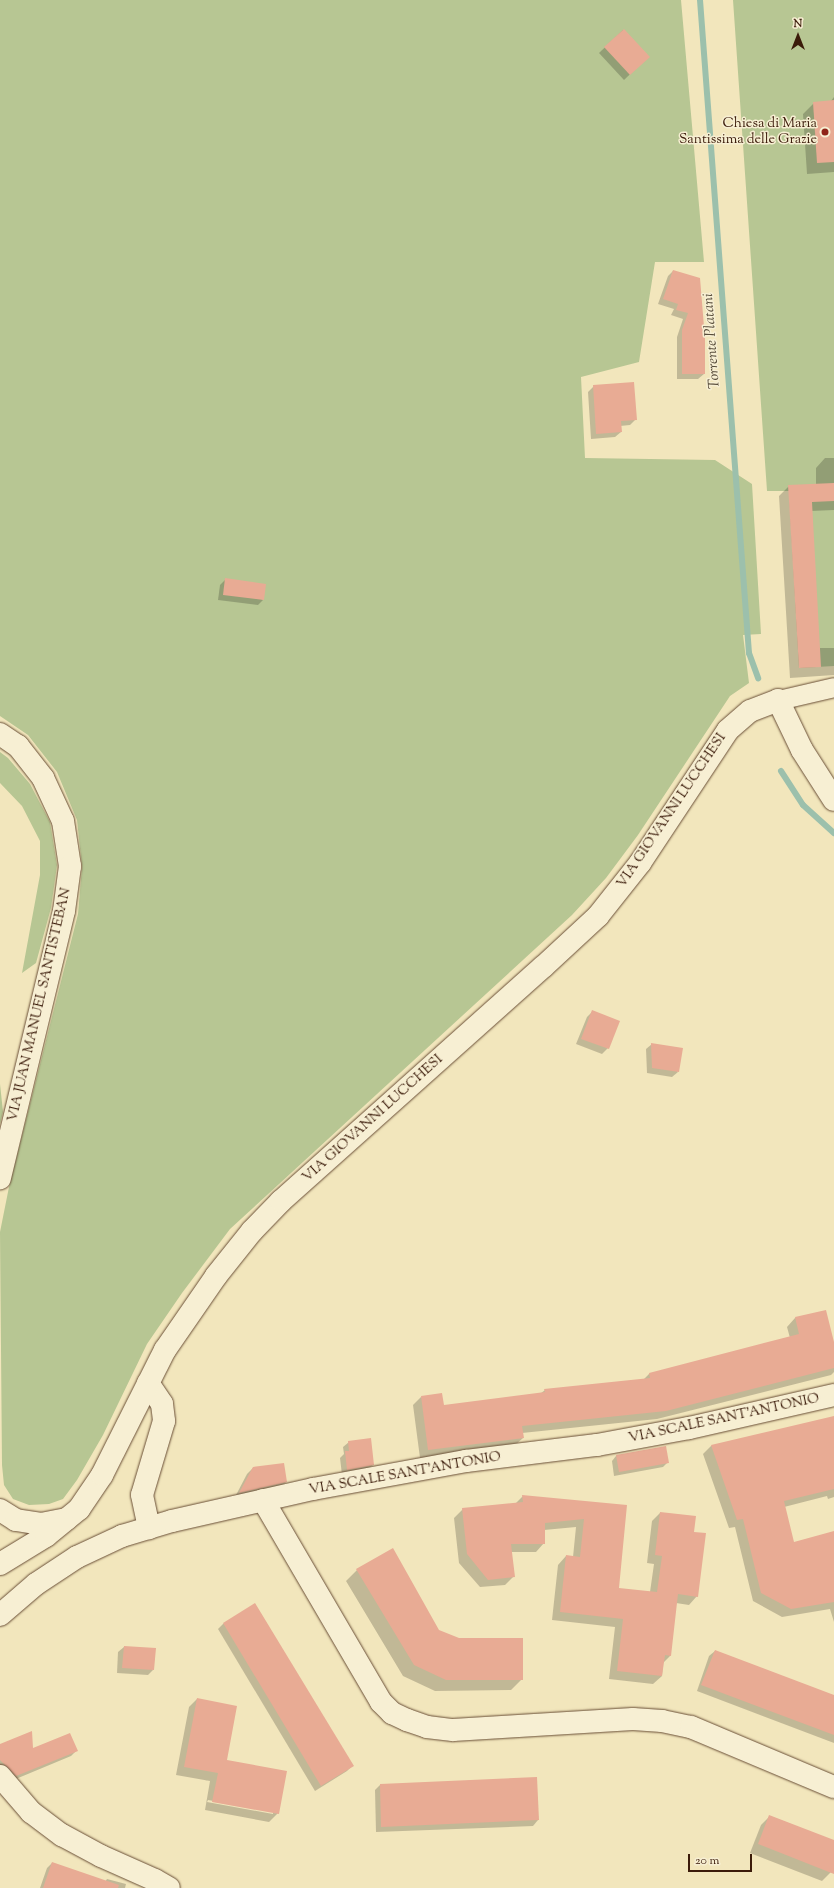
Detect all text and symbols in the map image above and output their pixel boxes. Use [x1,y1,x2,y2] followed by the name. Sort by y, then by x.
[778,16,818,56] north arrow
[794,16,802,32] text: N
[679,116,817,148] place label: Chiesa di Maria Santissima delle Grazie
[820,127,830,137] marker: Chiesa di Maria Santissima delle Grazie
[700,293,724,389] water label: Torrente Platani
[614,730,730,892] street label: VIA GIOVANNI LUCCHESI
[5,886,75,1124] street label: VIA JUAN MANUEL SANTISTEBAN
[299,1052,447,1186] street label: VIA GIOVANNI LUCCHESI
[627,1391,821,1447] street label: VIA SCALE SANT'ANTONIO
[308,1449,502,1499] street label: VIA SCALE SANT'ANTONIO
[690,1846,754,1872] scale bar
[695,1852,719,1870] text: 20 m

